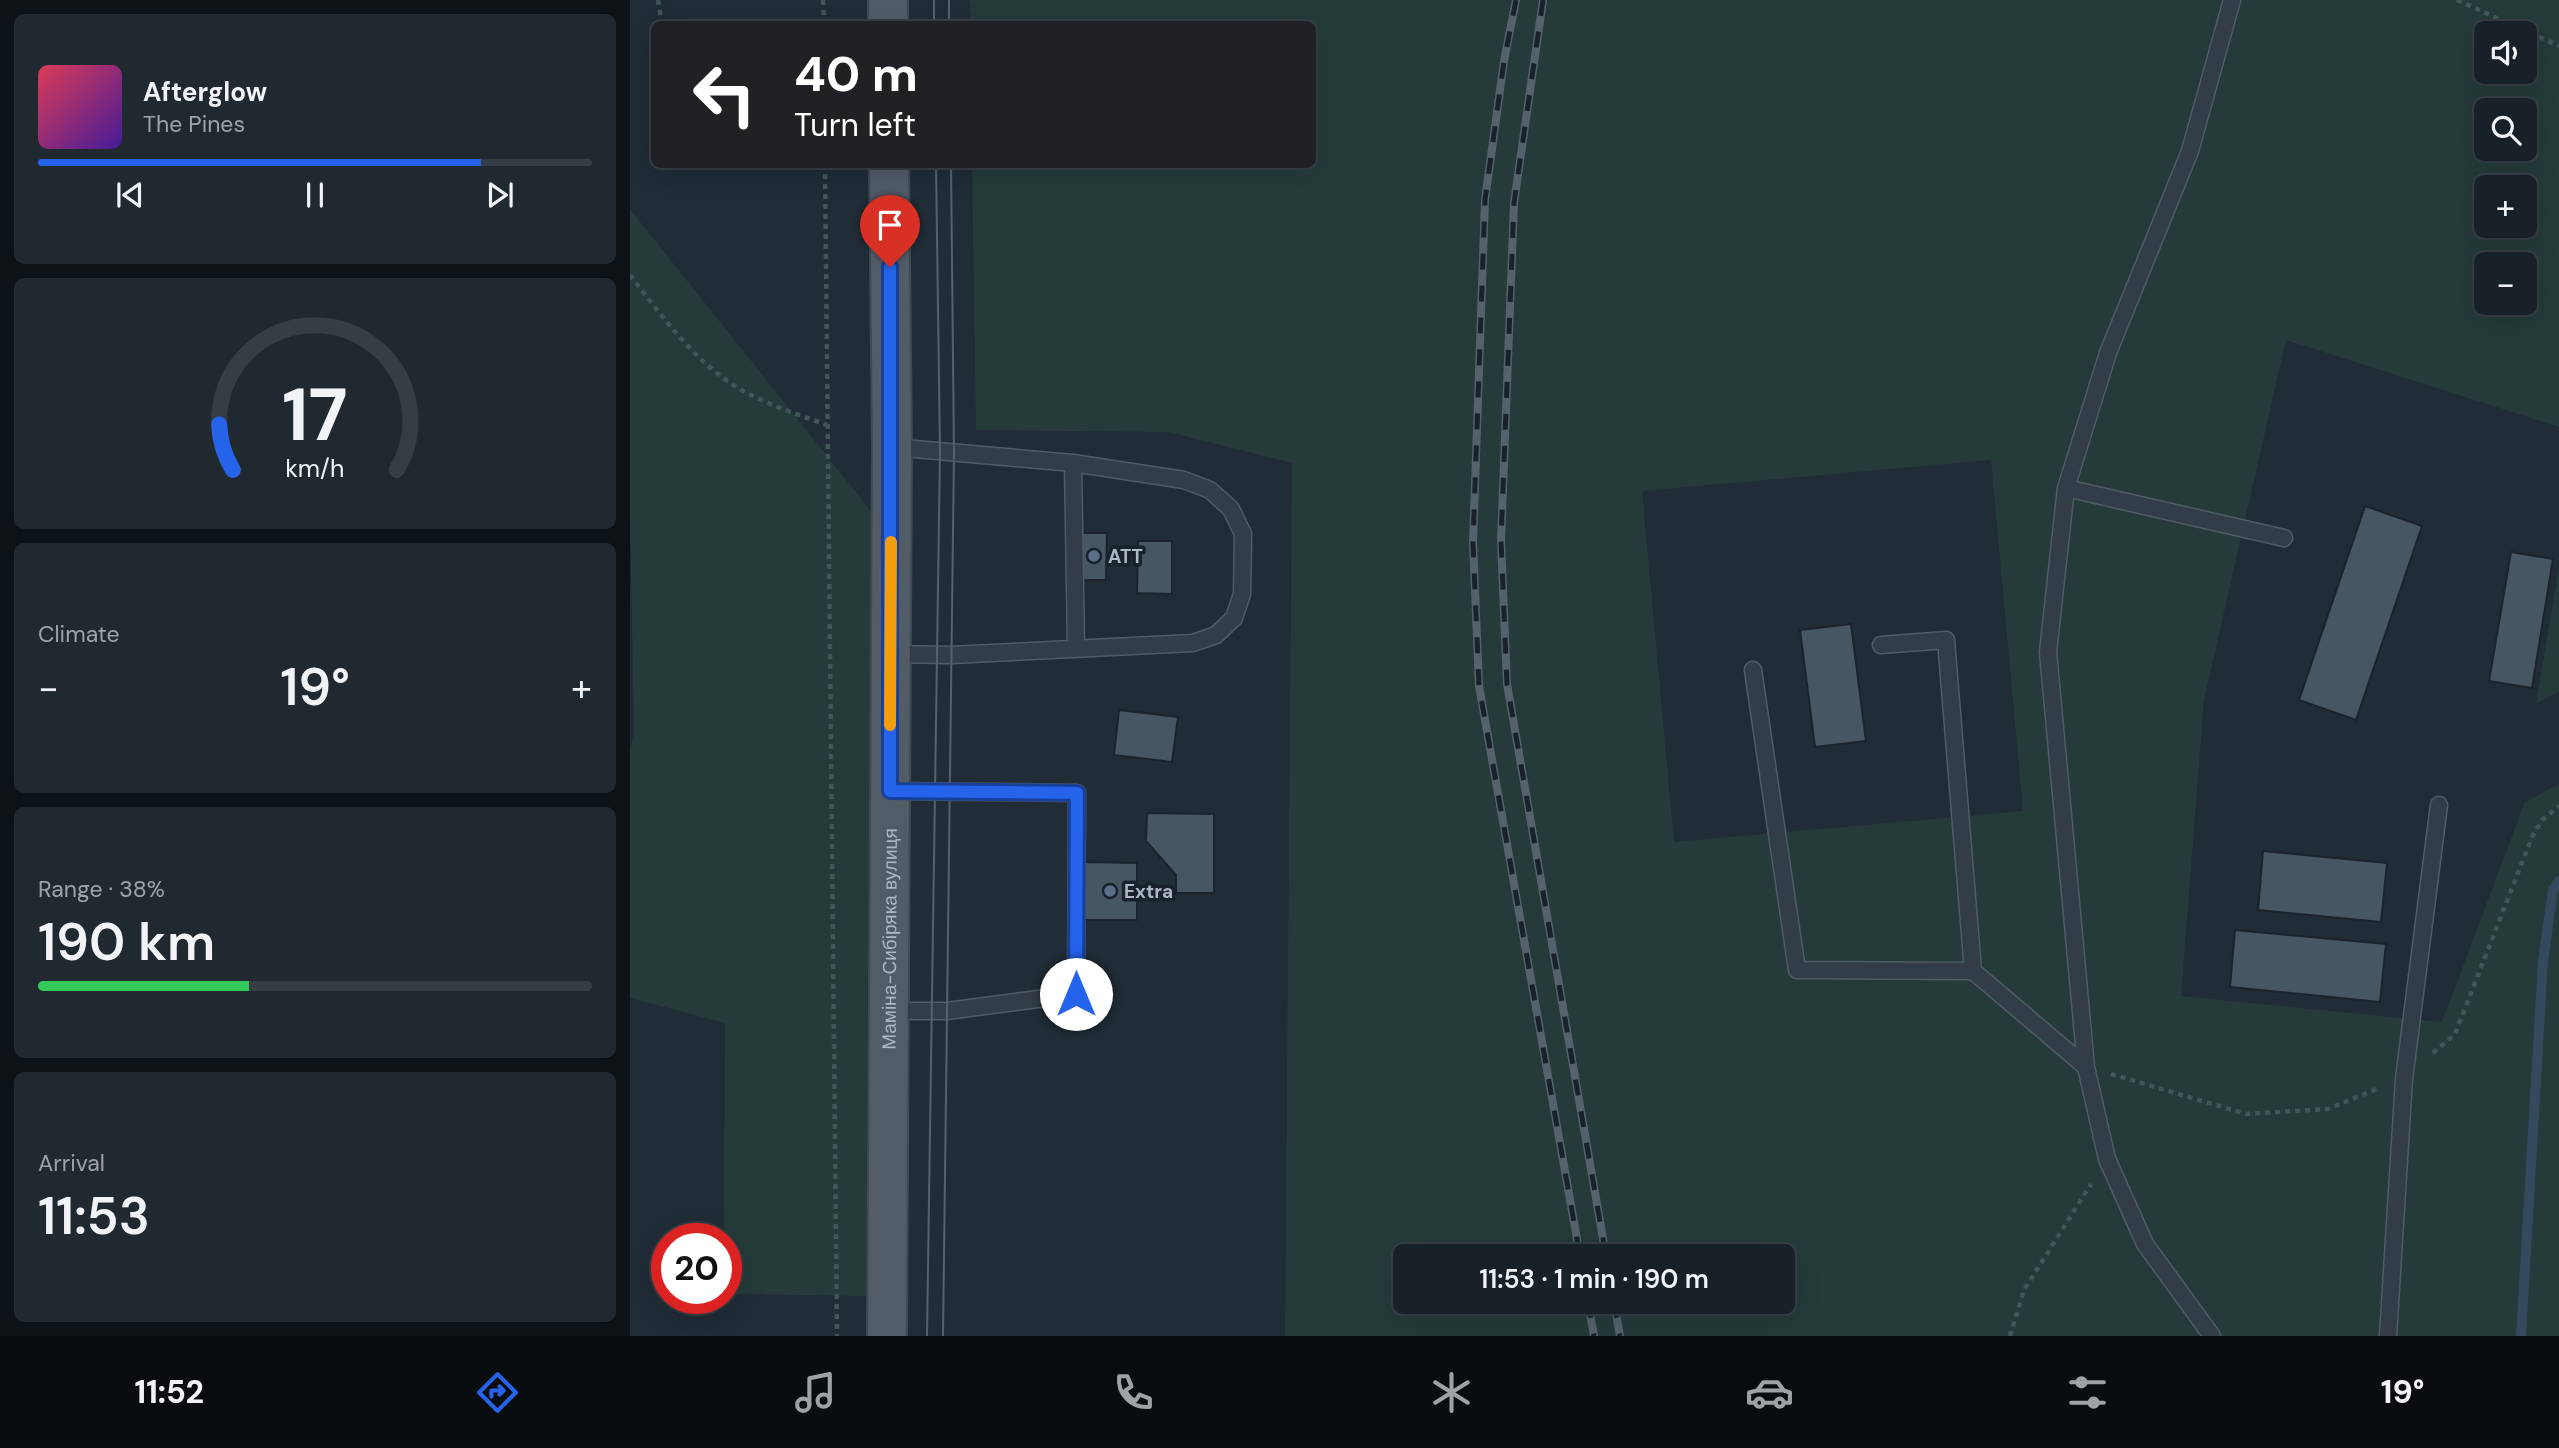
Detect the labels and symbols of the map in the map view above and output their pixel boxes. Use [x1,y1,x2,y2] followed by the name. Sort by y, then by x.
[860,195,920,267] pin
[1108,544,1143,569] place label: ATT
[1086,548,1102,564] marker: ATT
[876,828,902,1050] street label: Маміна-Сибіряка вулиця
[1124,879,1173,904] place label: Extra
[1102,883,1118,899] marker: Extra
[1039,957,1113,1031] position arrow
[651,1223,742,1314] speed limit sign: 20

